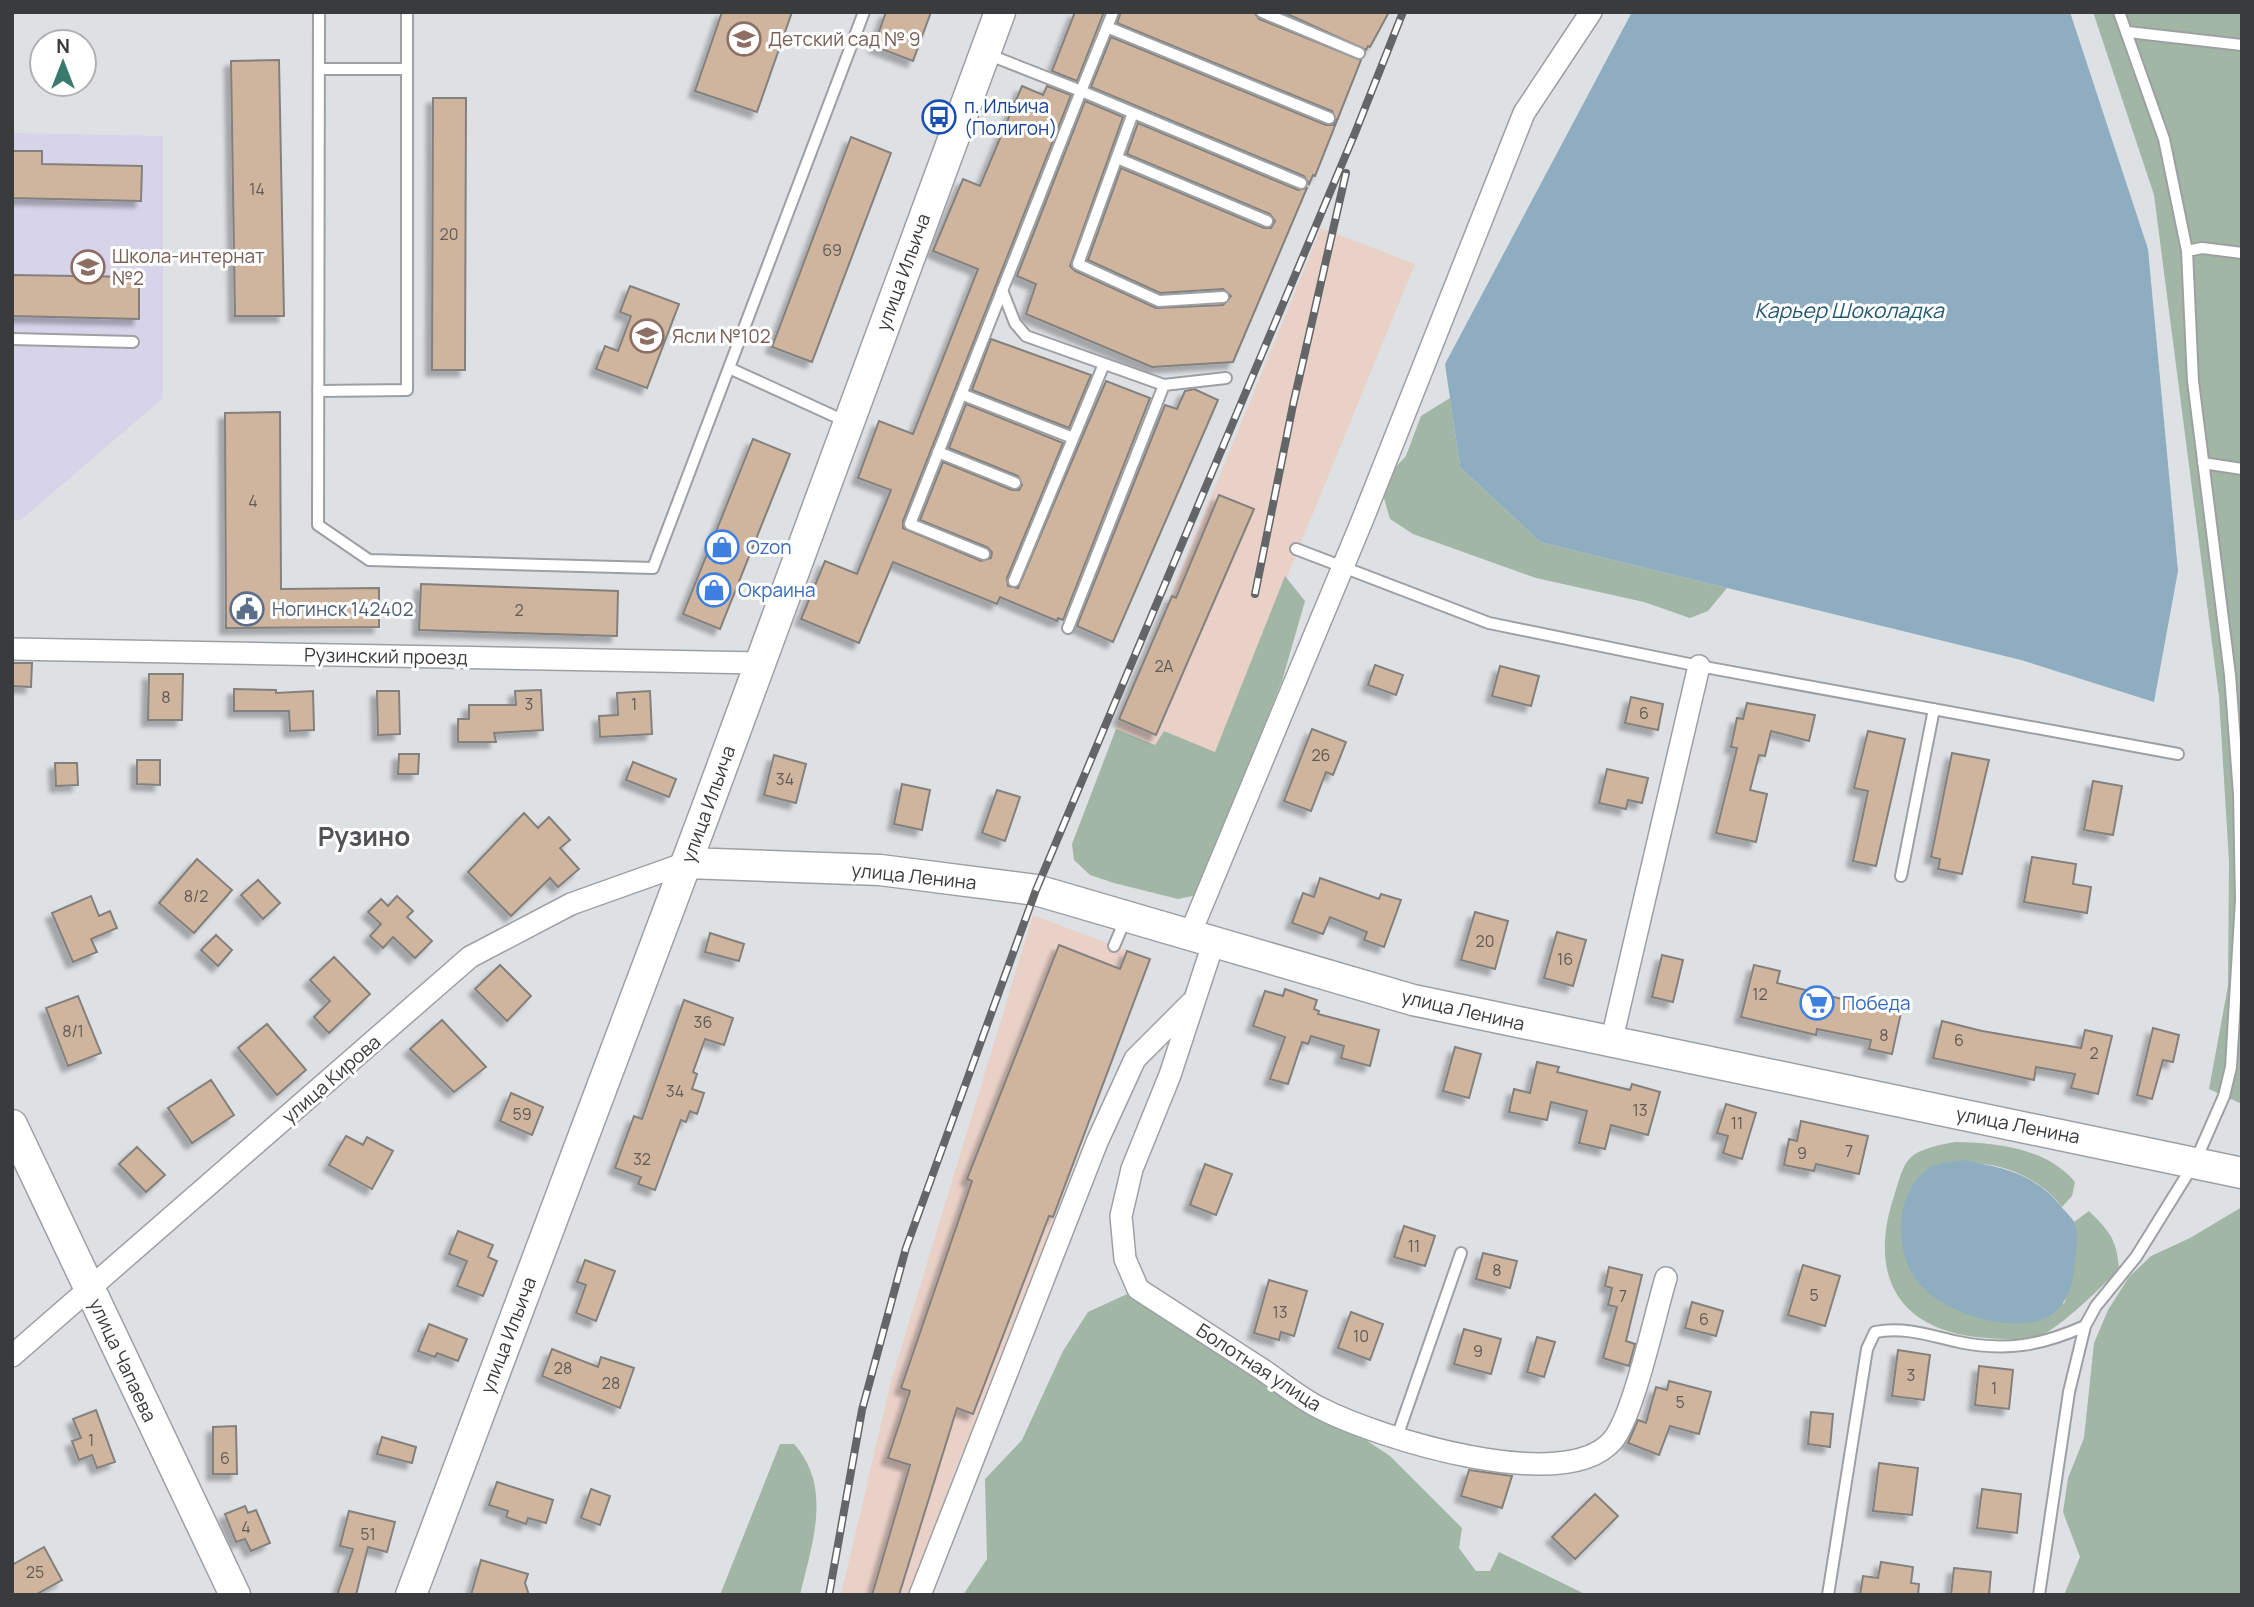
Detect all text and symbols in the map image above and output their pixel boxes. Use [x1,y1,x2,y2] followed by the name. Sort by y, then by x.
[725,20,763,58] school or university icon: Детский сад № 9
[768,26,921,52] place label: Детский сад № 9
[28,28,98,98] north arrow
[56,33,70,59] text: N
[964,93,1057,141] place label: п. Ильича (Полигон)
[920,98,958,136] bus stop icon: п. Ильича (Полигон)
[249,178,265,200] house number: 14
[870,210,936,334] street label: улица Ильича
[440,223,458,245] house number: 20
[822,239,842,261] house number: 69
[112,243,265,291] place label: Школа-интернат №2
[69,248,107,286] school or university icon: Школа-интернат №2
[1754,296,1945,324] water label: Карьер Шоколадка
[628,317,666,355] school or university icon: Ясли №102
[672,323,771,349] place label: Ясли №102
[248,490,258,512] house number: 4
[703,528,741,566] shop icon: Ozon
[746,534,792,560] place label: Ozon
[695,571,733,609] shop icon: Окраина
[738,577,816,603] place label: Окраина
[228,590,266,628] public building icon: Ногинск 142402
[272,596,414,622] place label: Ногинск 142402
[514,599,524,621] house number: 2
[304,642,468,670] street label: Рузинский проезд
[1155,655,1173,677] house number: 2А
[161,686,171,708] house number: 8
[525,693,533,715] house number: 3
[631,693,637,715] house number: 1
[1639,702,1649,724] house number: 6
[675,742,741,866] street label: улица Ильича
[1311,744,1331,766] house number: 26
[776,768,794,790] house number: 34
[318,818,410,854] district label: Рузино
[850,857,978,895] street label: улица Ленина
[184,885,208,907] house number: 8/2
[1476,930,1494,952] house number: 20
[1557,948,1573,970] house number: 16
[1399,983,1527,1037] street label: улица Ленина
[1752,983,1768,1005] house number: 12
[1798,984,1836,1022] supermarket icon: Победа
[1842,990,1911,1016] place label: Победа
[694,1011,712,1033] house number: 36
[62,1020,84,1042] house number: 8/1
[1879,1024,1889,1046] house number: 8
[276,1029,386,1129] street label: улица Кирова
[1954,1029,1964,1051] house number: 6
[2089,1042,2099,1064] house number: 2
[666,1080,684,1102] house number: 34
[1632,1099,1648,1121] house number: 13
[1954,1100,2082,1150] street label: улица Ленина
[512,1103,532,1125] house number: 59
[1731,1112,1743,1134] house number: 11
[1845,1140,1853,1162] house number: 7
[1797,1142,1807,1164] house number: 9
[633,1148,651,1170] house number: 32
[1408,1235,1420,1257] house number: 11
[1492,1259,1502,1281] house number: 8
[474,1273,542,1397] street label: улица Ильича
[1809,1284,1819,1306] house number: 5
[1619,1285,1627,1307] house number: 7
[83,1294,163,1426] street label: улица Чапаева
[1272,1301,1288,1323] house number: 13
[1699,1308,1709,1330] house number: 6
[1192,1317,1326,1417] street label: Болотная улица
[1353,1325,1369,1347] house number: 10
[1473,1340,1483,1362] house number: 9
[554,1357,572,1379] house number: 28
[1907,1364,1915,1386] house number: 3
[602,1372,620,1394] house number: 28
[1991,1377,1997,1399] house number: 1
[1675,1391,1685,1413] house number: 5
[88,1429,94,1451] house number: 1
[220,1447,230,1469] house number: 6
[241,1516,251,1538] house number: 4
[360,1523,376,1545] house number: 51
[26,1561,44,1583] house number: 25

